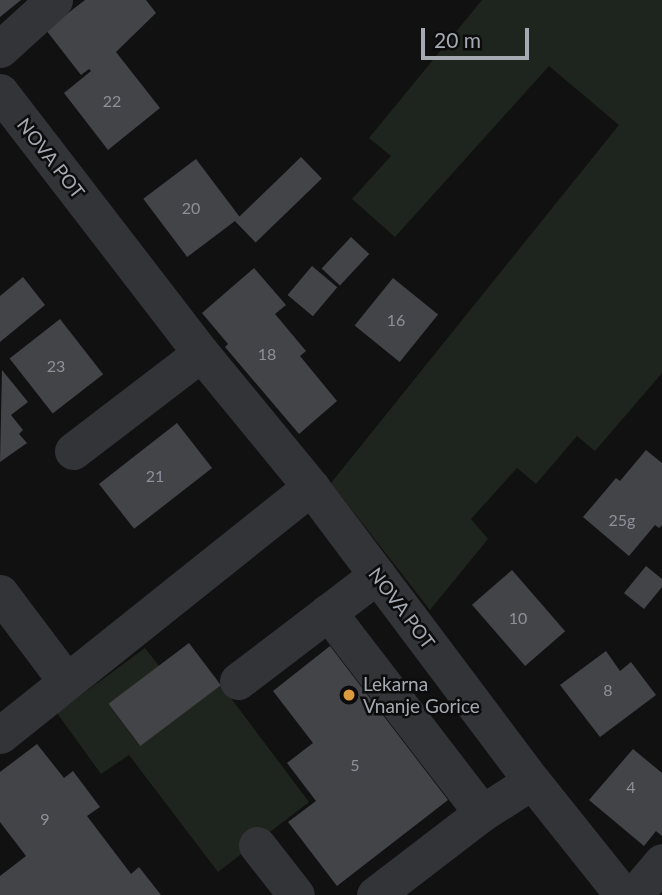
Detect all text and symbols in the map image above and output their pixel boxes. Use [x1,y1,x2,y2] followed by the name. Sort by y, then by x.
[424,14,532,58] scale bar
[434,27,481,52] text: 20 m
[103,91,121,111] house number: 22
[12,113,90,203] street label: NOVA POT
[182,198,200,218] house number: 20
[387,310,405,330] house number: 16
[258,344,276,364] house number: 18
[47,356,65,376] house number: 23
[146,466,164,486] house number: 21
[609,510,635,530] house number: 25g
[364,563,440,653] street label: NOVA POT
[509,608,527,628] house number: 10
[363,673,480,717] place label: Lekarna Vnanje Gorice
[603,680,613,700] house number: 8
[341,687,357,703] marker: Lekarna Vnanje Gorice
[350,755,360,775] house number: 5
[626,777,636,797] house number: 4
[40,809,50,829] house number: 9

